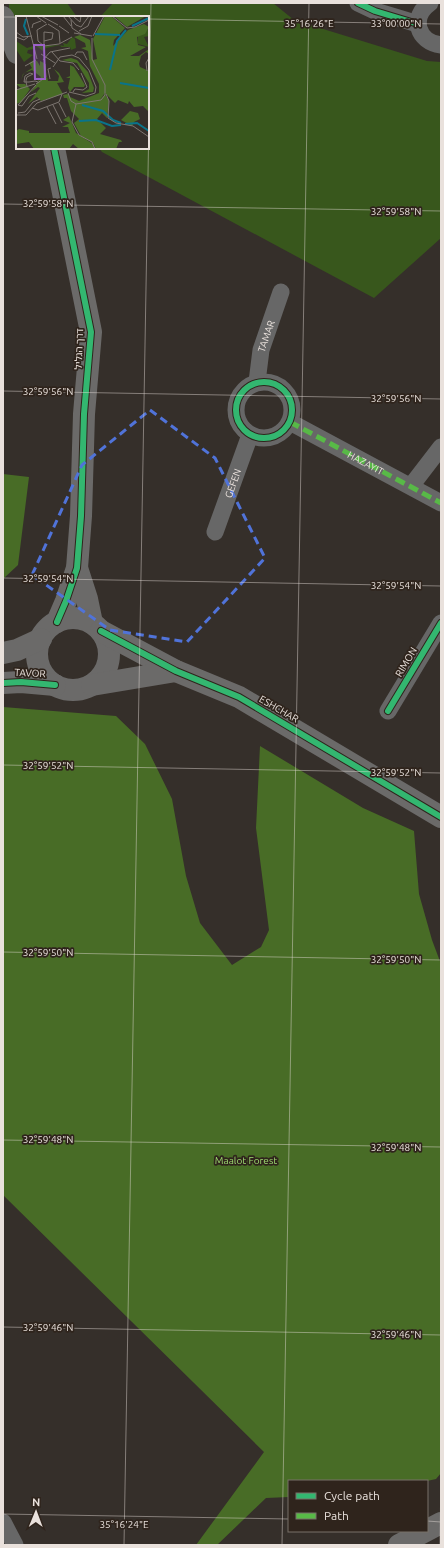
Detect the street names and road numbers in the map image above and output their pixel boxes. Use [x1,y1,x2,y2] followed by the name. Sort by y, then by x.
[255,319,276,353] street label: TAMAR
[73,328,85,370] street label: דרך הגליל
[346,449,386,477] street label: HAZAYIT
[222,467,243,499] street label: GEFEN
[393,645,419,679] street label: RIMON
[14,667,46,679] street label: TAVOR
[257,693,301,725] street label: ESHCHAR

